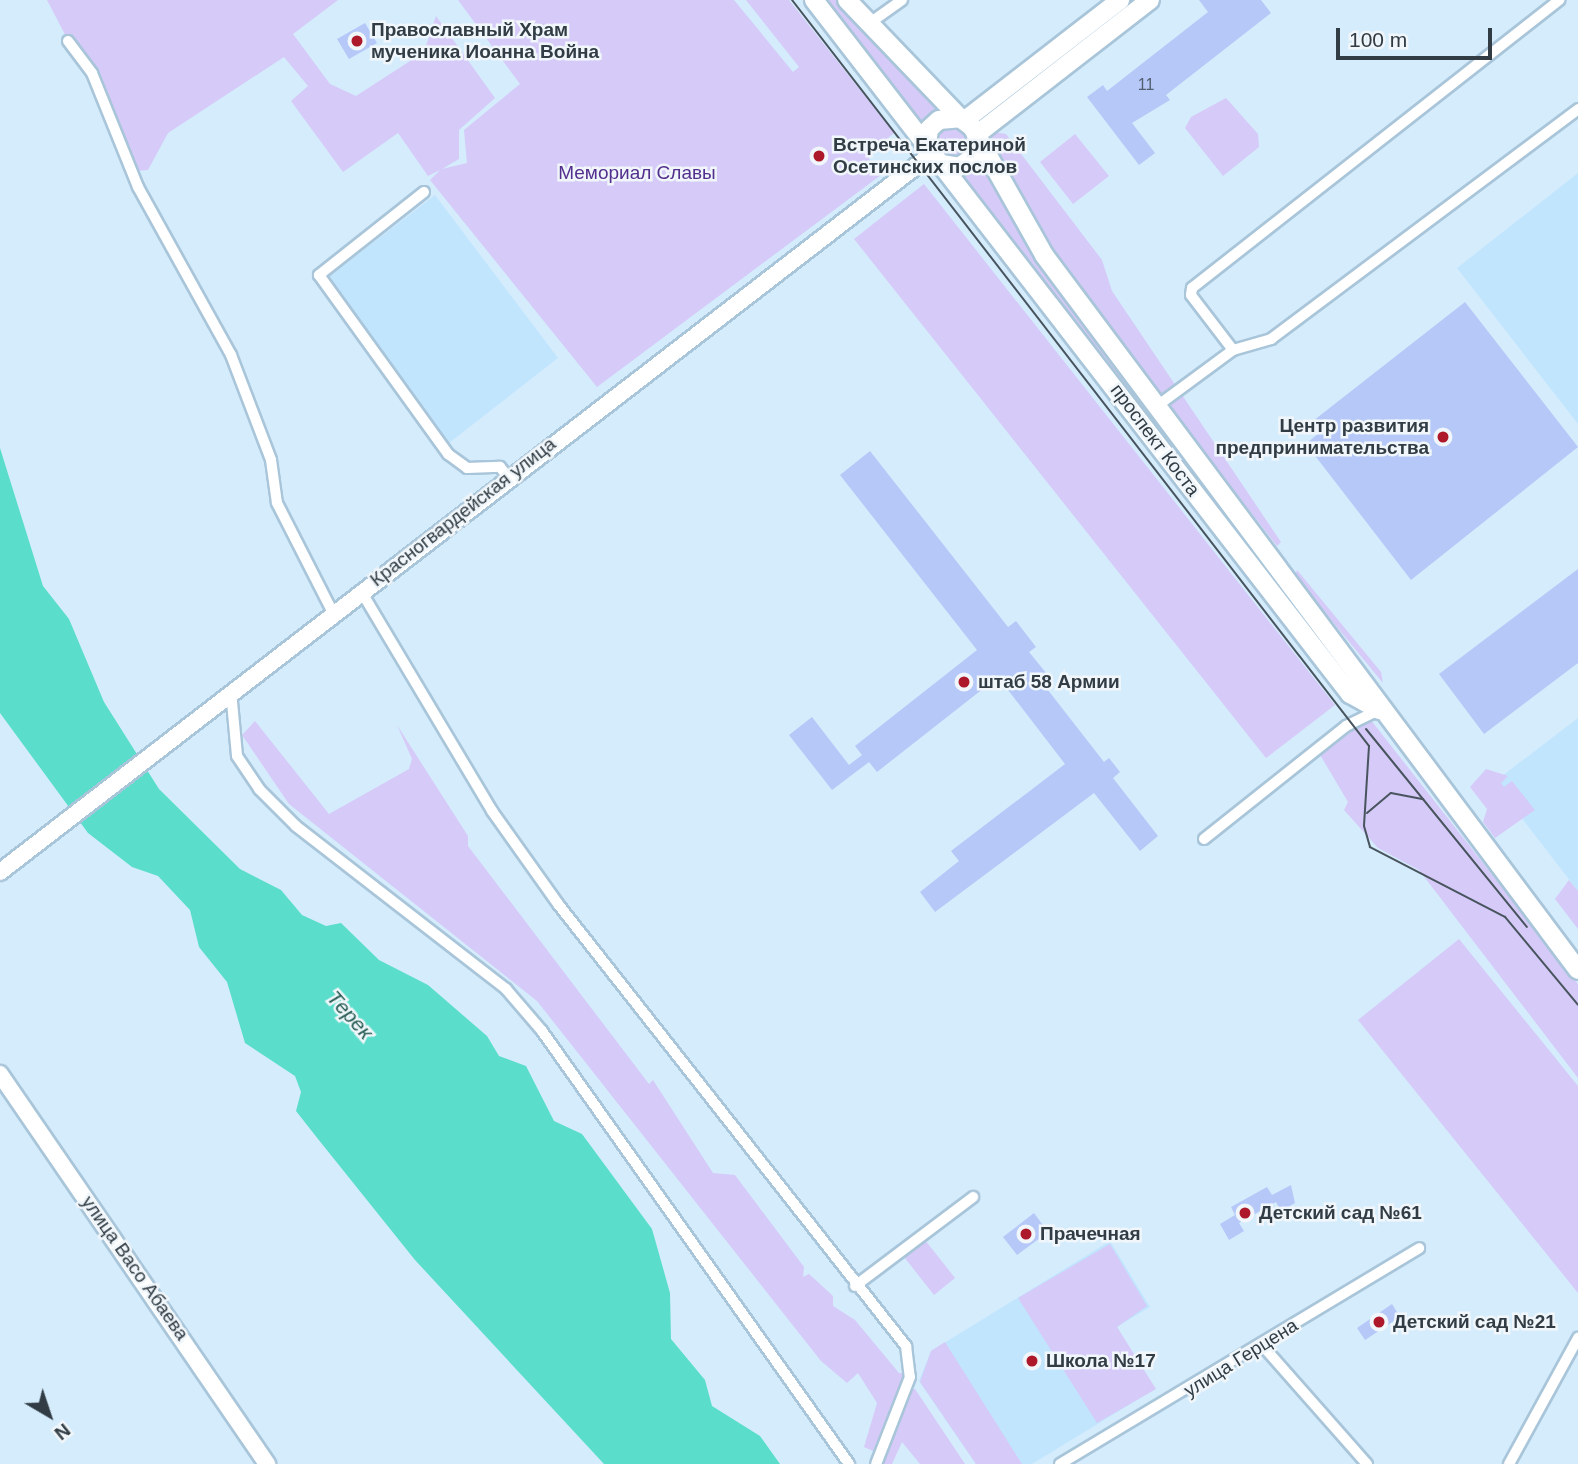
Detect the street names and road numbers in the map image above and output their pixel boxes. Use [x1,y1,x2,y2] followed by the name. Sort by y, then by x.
[1105,379,1205,501] street label: проспект Коста
[366,432,560,592] street label: Красногвардейская улица
[77,1191,193,1345] street label: улица Васо Абаева
[1180,1314,1302,1402] street label: улица Герцена

